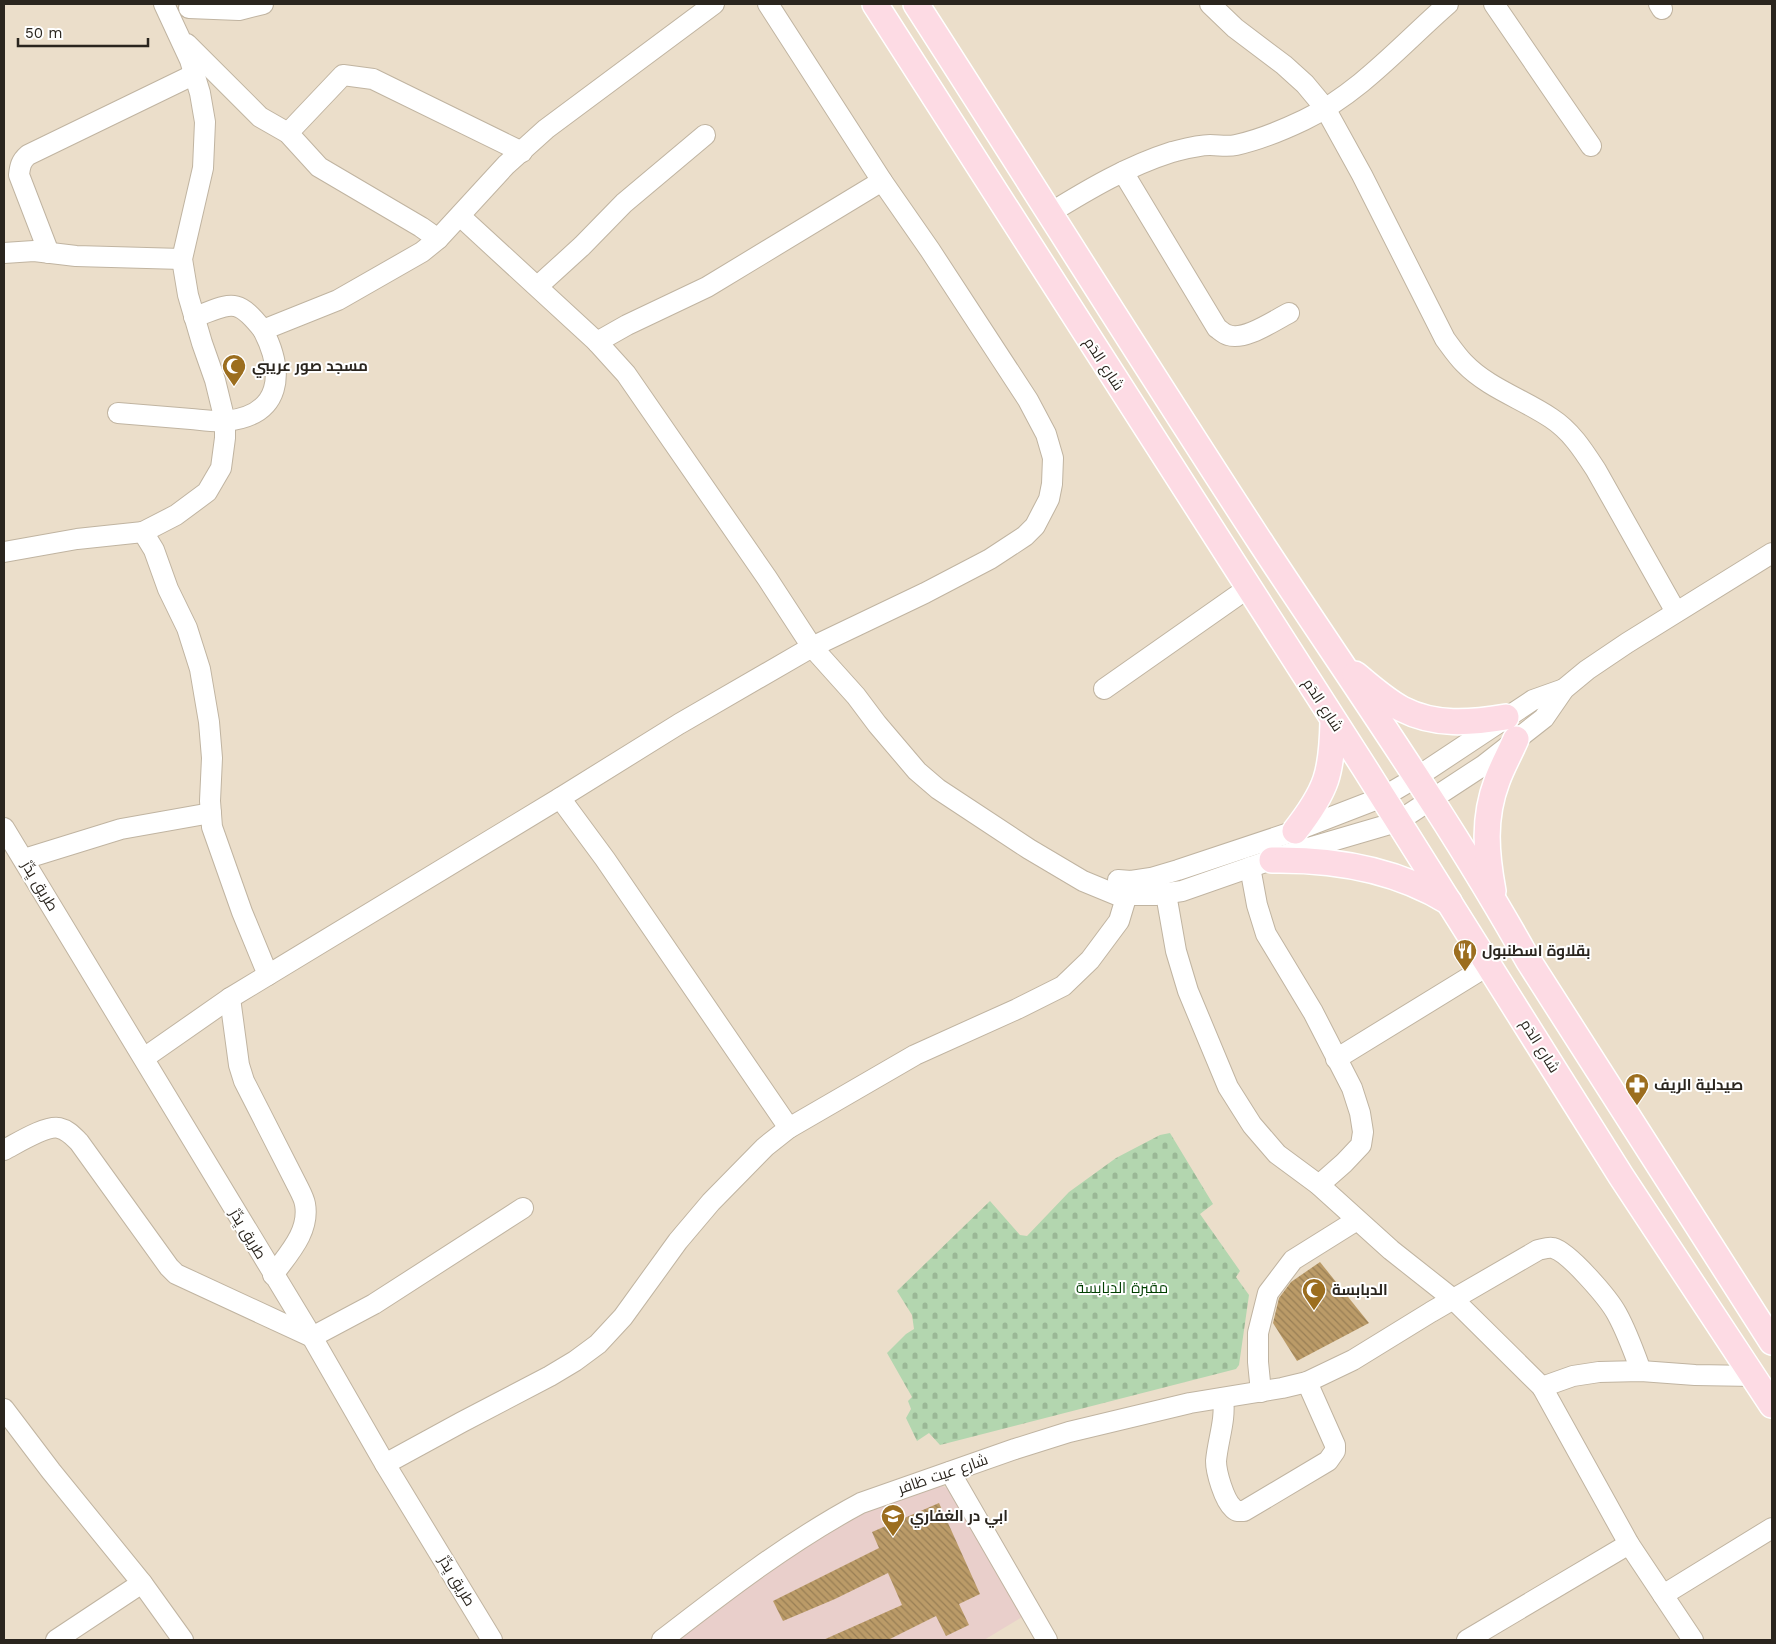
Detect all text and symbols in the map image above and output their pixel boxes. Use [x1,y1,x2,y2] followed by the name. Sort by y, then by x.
[18,15,148,47] scale bar
[25,24,62,42] text: 50 m
[1079,334,1128,395] street label: شارع الدَم
[221,353,247,387] mosque icon: مسجد صور عريبي
[252,357,368,378] place label: مسجد صور عريبي
[1298,675,1347,736] street label: شارع الدَم
[17,857,62,915] street label: طريق يِدِّرْ
[1452,938,1478,972] restaurant icon: بقلاوة اسطنبول
[1482,942,1590,960] place label: بقلاوة اسطنبول
[1515,1016,1563,1077] street label: شارع الدَم
[1624,1072,1650,1106] pharmacy icon: صيدلية الريف
[1654,1076,1743,1094] place label: صيدلية الريف
[225,1205,270,1263] street label: طريق يِدِّرْ
[1301,1277,1327,1311] mosque icon: الدبابسة
[1076,1279,1168,1297] park label: مقبرة الدبابسة
[1332,1281,1388,1299] place label: الدبابسة
[895,1450,991,1500] street label: شارع عيت ظافر
[880,1503,906,1537] school or university icon: ابي در الغفاري
[910,1507,1008,1528] place label: ابي در الغفاري
[434,1552,479,1610] street label: طريق يِدِّرْ

